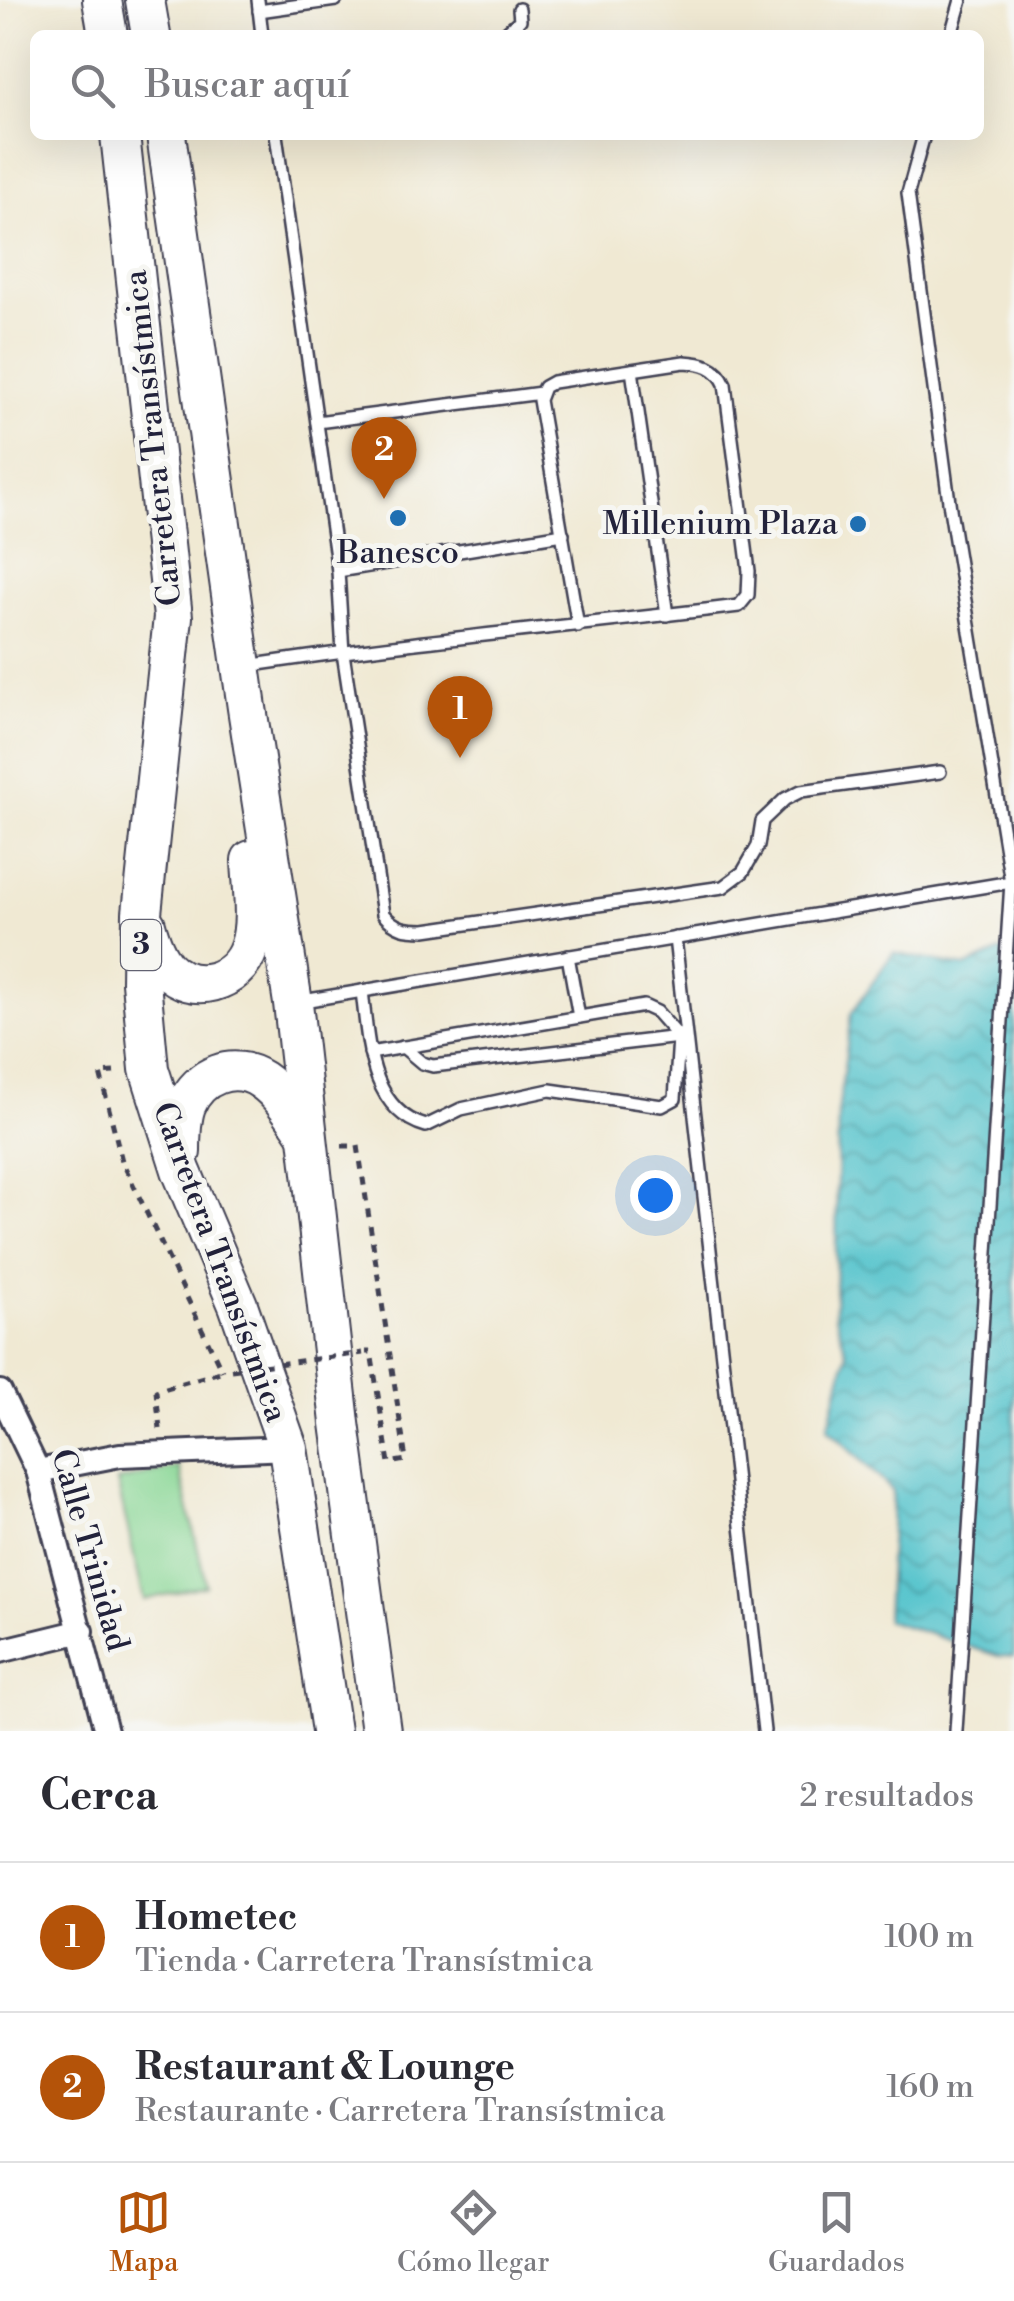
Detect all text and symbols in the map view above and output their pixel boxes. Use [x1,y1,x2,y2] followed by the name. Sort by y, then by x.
[30,30,984,140] search box
[65,58,120,113] icon: search
[145,62,350,109] text: Buscar aquí
[115,267,191,608] street label: Carretera Transístmica
[352,416,416,499] pin: 2
[602,504,839,544] place label: Millenium Plaza
[387,507,409,529] marker: Banesco
[847,513,869,535] marker: Millenium Plaza
[336,533,459,573] place label: Banesco
[428,676,492,758] pin: 1
[121,920,161,970] road number: 3
[144,1097,297,1428] street label: Carretera Transístmica
[630,1170,681,1221] your location
[42,1444,138,1656] street label: Calle Trinidad
[40,1770,158,1823] text: Cerca
[800,1776,974,1816] text: 2 resultados
[135,1894,297,1941] text: Hometec
[65,1917,80,1957] text: 1
[884,1917,974,1957] text: 100 m
[135,1941,593,1981] text: Tienda · Carretera Transístmica
[135,2044,515,2091] text: Restaurant & Lounge
[62,2067,83,2107] text: 2
[886,2067,974,2107] text: 160 m
[135,2091,666,2131] text: Restaurante · Carretera Transístmica
[109,2185,179,2280] tab: Mapa
[397,2185,550,2280] tab: Cómo llegar
[768,2185,905,2280] tab: Guardados

